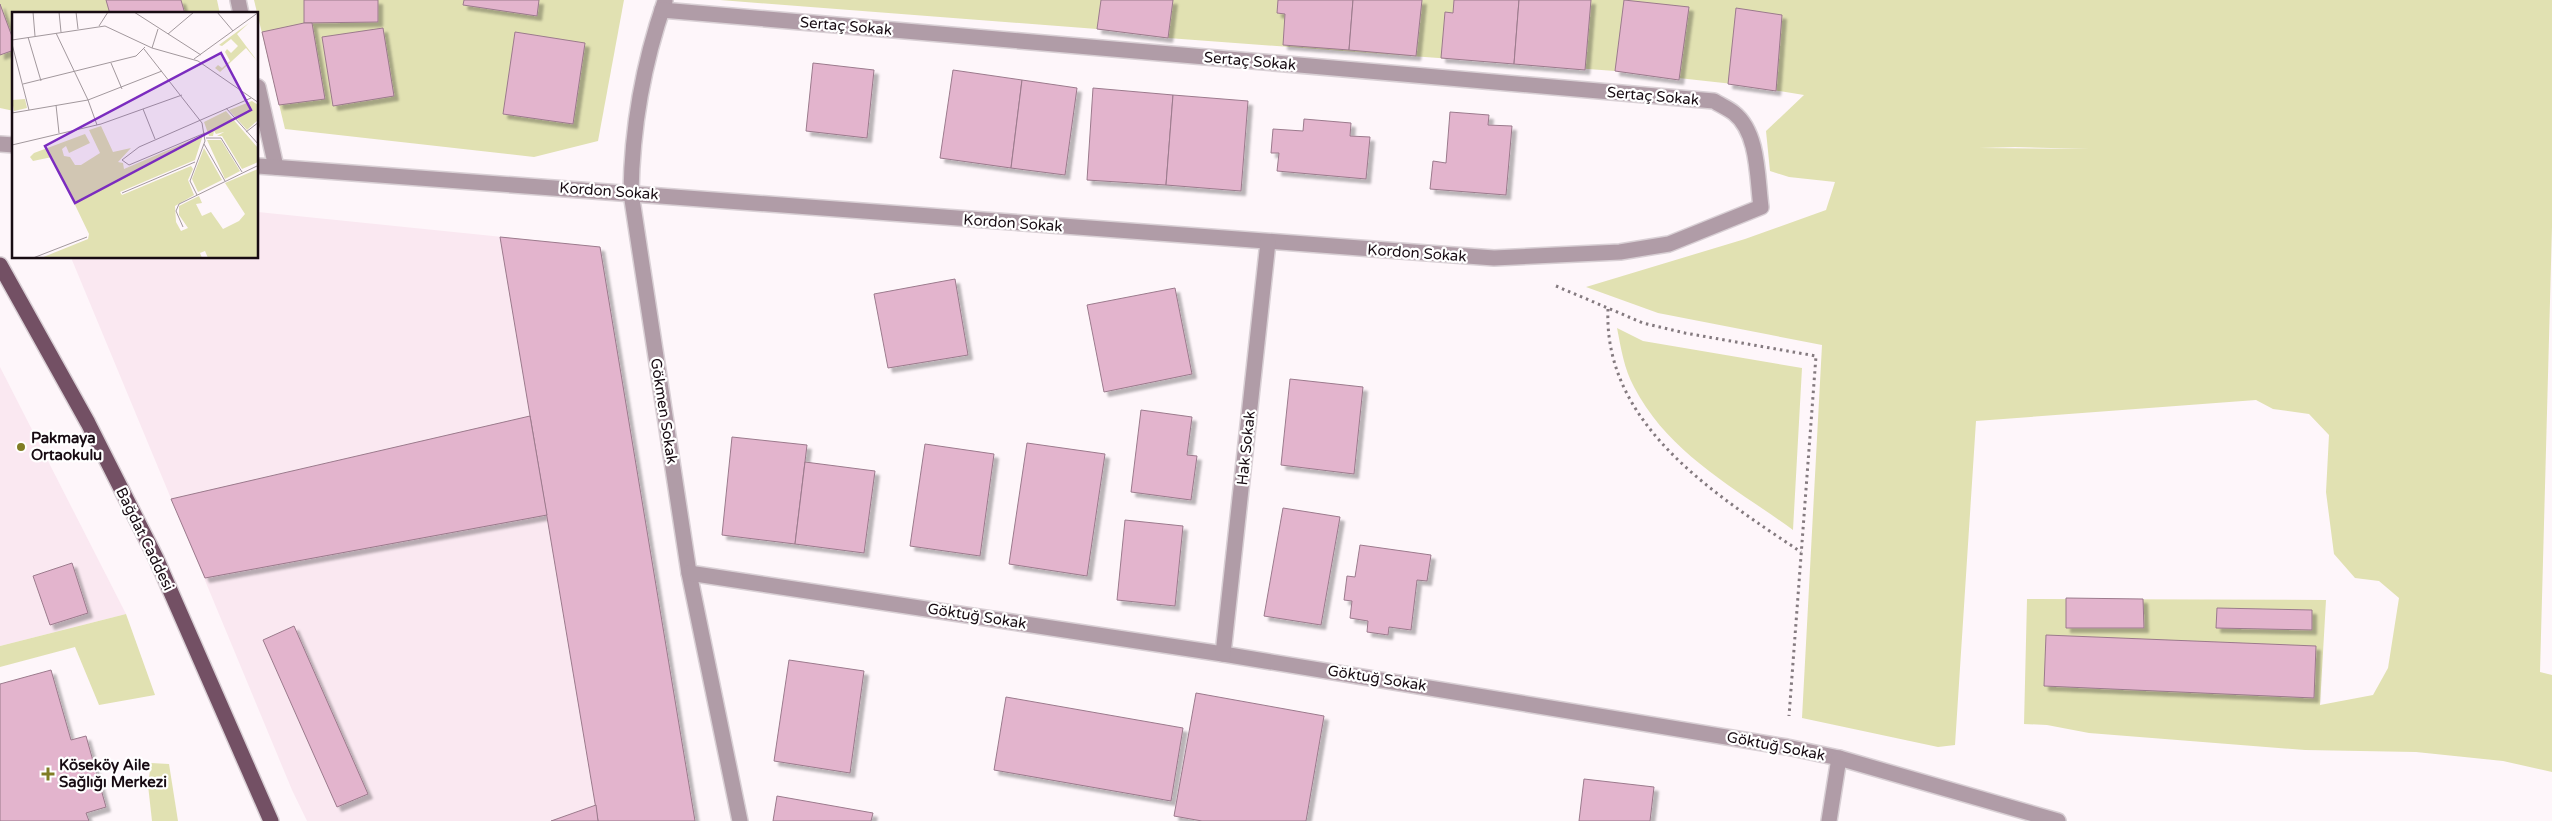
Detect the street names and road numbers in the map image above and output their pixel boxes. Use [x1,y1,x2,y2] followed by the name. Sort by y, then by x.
[799,13,893,39] street label: Sertaç Sokak
[1203,48,1297,74] street label: Sertaç Sokak
[1606,83,1700,109] street label: Sertaç Sokak
[559,179,659,203] street label: Kordon Sokak
[963,211,1063,235] street label: Kordon Sokak
[1367,241,1467,265] street label: Kordon Sokak
[647,357,681,465] street label: Gökmen Sokak
[1233,410,1259,486] street label: Hak Sokak
[112,484,178,594] street label: Bağdat Caddesi
[926,599,1028,633] street label: Göktuğ Sokak
[1326,661,1428,695] street label: Göktuğ Sokak
[1725,728,1827,764] street label: Göktuğ Sokak

